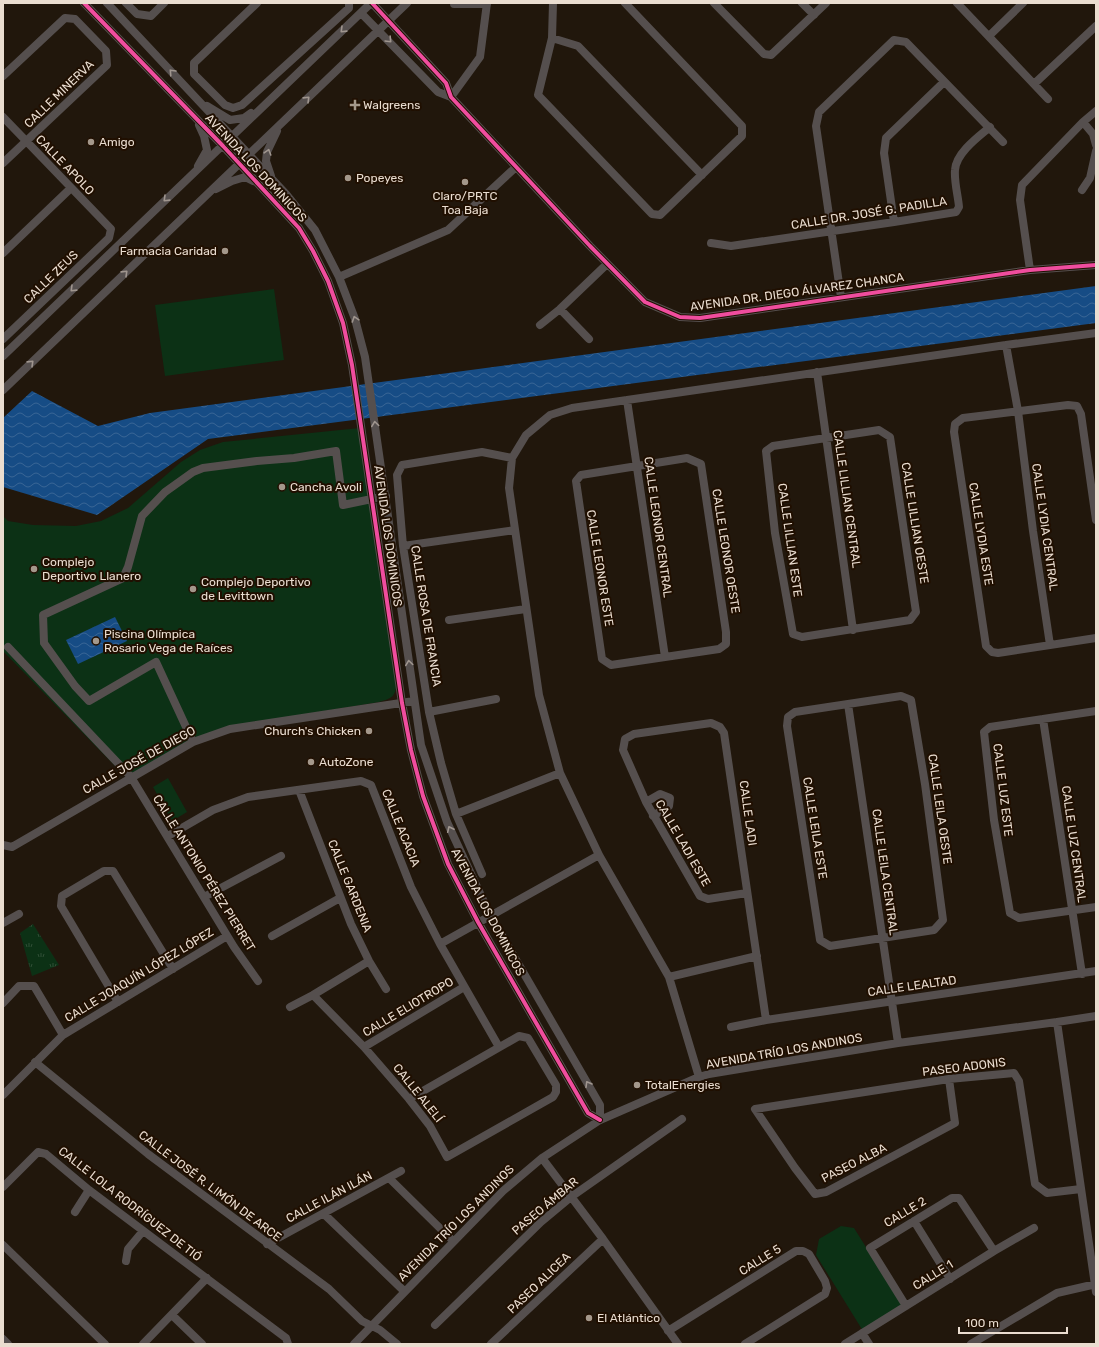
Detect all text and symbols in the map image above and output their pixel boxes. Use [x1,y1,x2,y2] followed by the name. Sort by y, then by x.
[340,25,348,33] one-way arrow
[384,35,391,43] one-way arrow
[21,57,97,131] street label: CALLE MINERVA
[170,70,177,77] one-way arrow
[302,96,310,104] one-way arrow
[363,98,420,112] place label: Walgreens
[350,100,360,110] marker: Walgreens
[202,111,310,225] street label: AVENIDA LOS DOMINICOS
[33,132,97,198] street label: CALLE APOLO
[99,135,135,149] place label: Amigo
[86,137,96,147] marker: Amigo
[263,149,272,156] one-way arrow
[356,171,403,185] place label: Popeyes
[343,173,353,183] marker: Popeyes
[460,177,470,187] marker: Claro/PRTC Toa Baja
[432,189,498,217] place label: Claro/PRTC Toa Baja
[790,194,948,232] street label: CALLE DR. JOSÉ G. PADILLA
[164,195,171,202] one-way arrow
[120,244,217,258] place label: Farmacia Caridad
[220,246,230,256] marker: Farmacia Caridad
[21,248,81,306] street label: CALLE ZEUS
[120,270,128,278] one-way arrow
[689,270,905,314] street label: AVENIDA DR. DIEGO ÁLVAREZ CHANCA
[70,285,78,292] one-way arrow
[351,316,360,323] one-way arrow
[26,360,34,368] one-way arrow
[371,421,380,427] one-way arrow
[830,429,864,569] street label: CALLE LILLIAN CENTRAL
[641,456,675,599] street label: CALLE LEONOR CENTRAL
[898,461,932,585] street label: CALLE LILLIAN OESTE
[1029,462,1061,592] street label: CALLE LYDIA CENTRAL
[371,464,405,608] street label: AVENIDA LOS DOMINICOS
[290,480,362,494] place label: Cancha Avoli
[277,482,287,492] marker: Cancha Avoli
[775,482,805,598] street label: CALLE LILLIAN ESTE
[966,482,996,586] street label: CALLE LYDIA ESTE
[709,488,743,614] street label: CALLE LEONOR OESTE
[584,509,616,627] street label: CALLE LEONOR ESTE
[408,544,444,688] street label: CALLE ROSA DE FRANCIA
[42,555,141,583] place label: Complejo Deportivo Llanero
[29,564,39,574] marker: Complejo Deportivo Llanero
[201,575,311,603] place label: Complejo Deportivo de Levittown
[188,584,198,594] marker: Complejo Deportivo de Levittown
[104,627,233,655] place label: Piscina Olímpica Rosario Vega de Raíces
[91,636,101,646] marker: Piscina Olímpica Rosario Vega de Raíces
[405,660,414,666] one-way arrow
[80,723,198,797] street label: CALLE JOSÉ DE DIEGO
[264,724,361,738] place label: Church's Chicken
[364,726,374,736] marker: Church's Chicken
[990,743,1016,837] street label: CALLE LUZ ESTE
[925,753,955,865] street label: CALLE LEILA OESTE
[319,755,374,769] place label: AutoZone
[306,757,316,767] marker: AutoZone
[800,776,830,880] street label: CALLE LEILA ESTE
[736,779,760,847] street label: CALLE LADI
[1059,785,1089,904] street label: CALLE LUZ CENTRAL
[379,787,423,869] street label: CALLE ACACIA
[150,792,258,954] street label: CALLE ANTONIO PÉREZ PIERRET
[652,797,714,889] street label: CALLE LADI ESTE
[869,808,901,936] street label: CALLE LEILA CENTRAL
[447,826,455,834] one-way arrow
[325,838,375,934] street label: CALLE GARDENIA
[448,846,528,978] street label: AVENIDA LOS DOMINICOS
[62,925,216,1025] street label: CALLE JOAQUÍN LÓPEZ LÓPEZ
[867,973,957,999] street label: CALLE LEALTAD
[360,974,456,1040] street label: CALLE ELIOTROPO
[705,1030,863,1072] street label: AVENIDA TRÍO LOS ANDINOS
[921,1055,1007,1079] street label: PASEO ADONIS
[390,1061,446,1126] street label: CALLE ALELÍ
[645,1078,720,1092] place label: TotalEnergies
[632,1080,642,1090] marker: TotalEnergies
[585,1081,592,1088] one-way arrow
[136,1128,284,1244] street label: CALLE JOSÉ R. LIMÓN DE ARCE
[819,1141,889,1185] street label: PASEO ALBA
[56,1144,204,1264] street label: CALLE LOLA RODRÍGUEZ DE TIÓ
[395,1162,517,1284] street label: AVENIDA TRÍO LOS ANDINOS
[284,1168,374,1226] street label: CALLE ILÁN ILÁN
[509,1174,581,1238] street label: PASEO ÁMBAR
[881,1194,929,1230] street label: CALLE 2
[736,1242,784,1278] street label: CALLE 5
[505,1250,573,1316] street label: PASEO ALICEA
[910,1257,956,1293] street label: CALLE 1
[959,1309,1067,1335] scale bar
[597,1311,660,1325] place label: El Atlántico
[584,1313,594,1323] marker: El Atlántico
[965,1316,999,1330] text: 100 m

